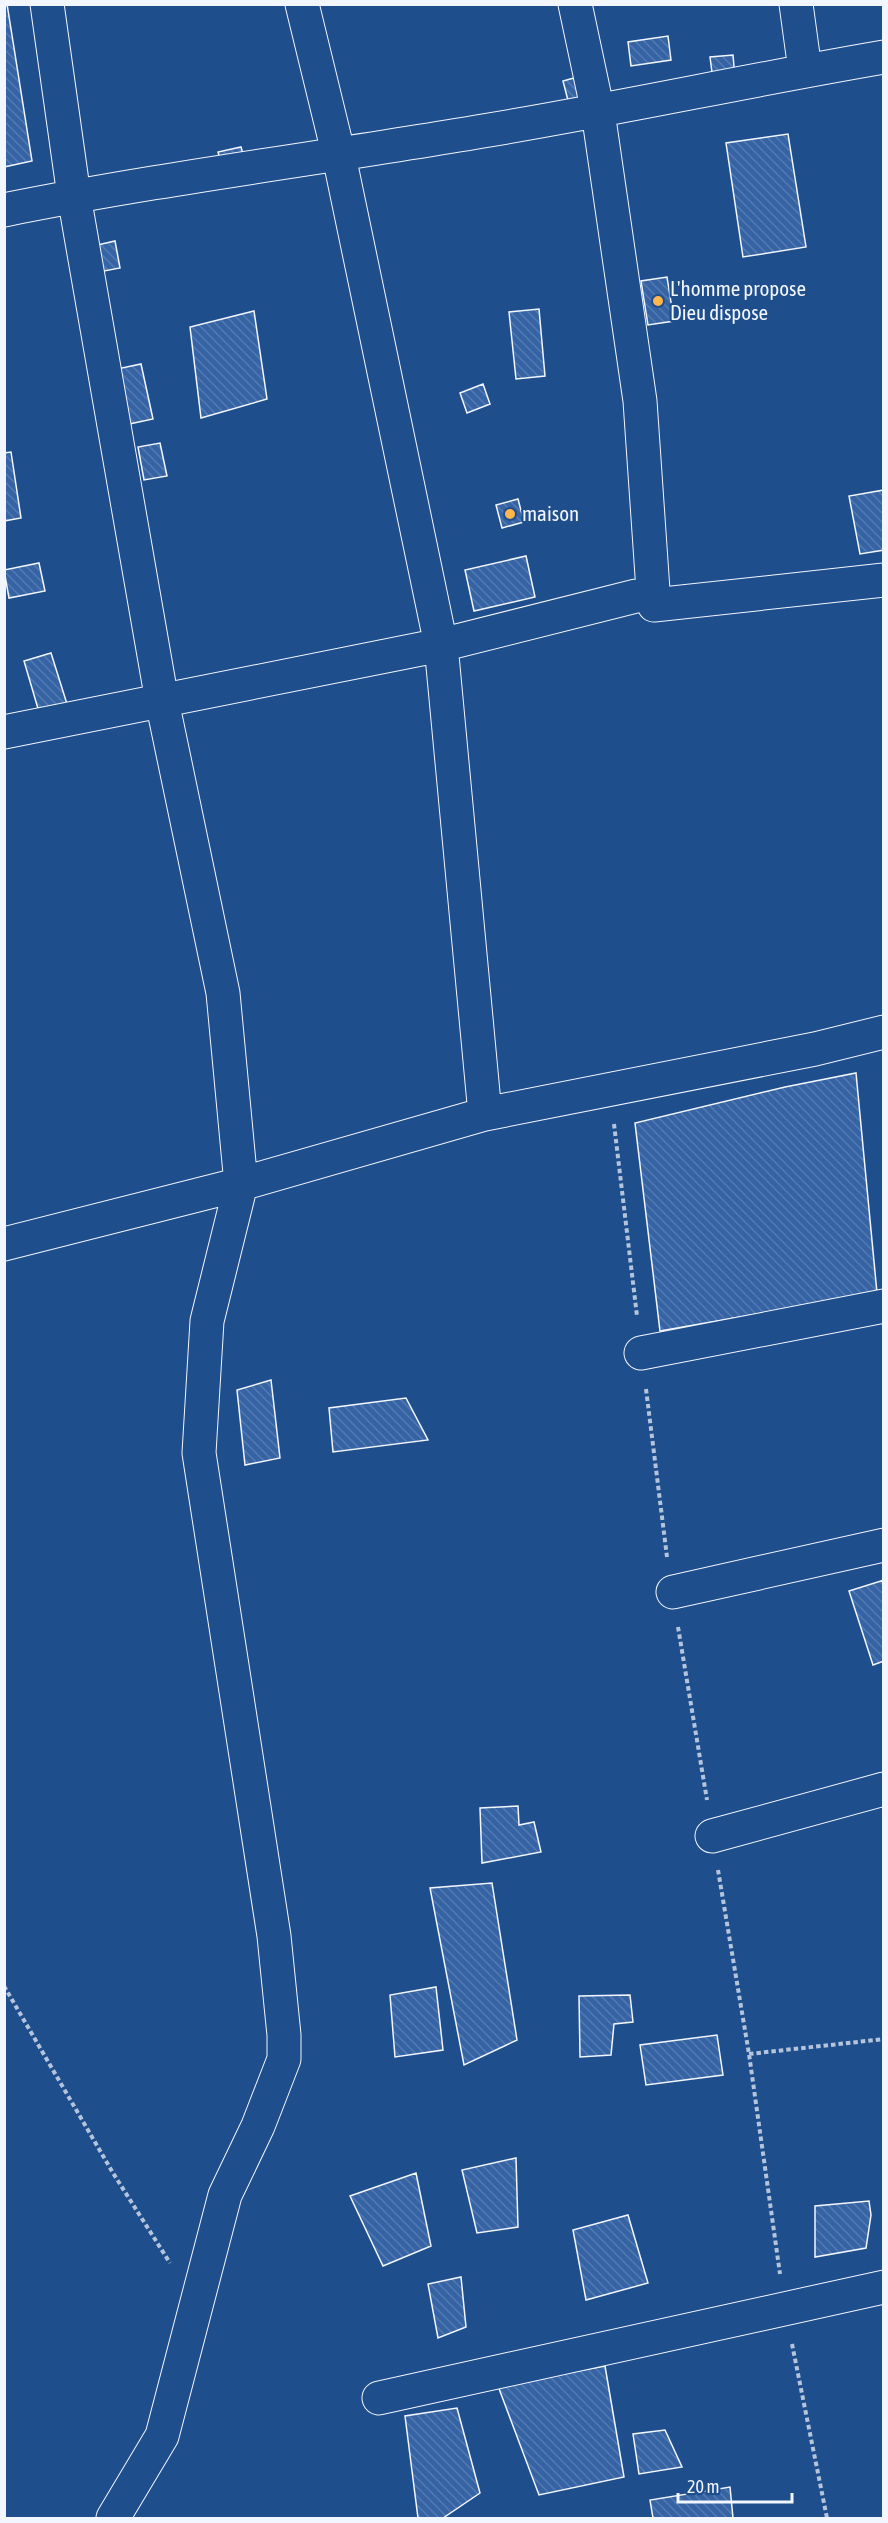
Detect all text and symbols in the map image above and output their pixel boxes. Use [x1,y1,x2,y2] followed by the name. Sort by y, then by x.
[670,276,806,324] place label: L'homme propose Dieu dispose
[651,294,665,308] marker: L'homme propose Dieu dispose
[522,501,579,525] place label: maison
[503,507,517,521] marker: maison
[678,2466,792,2504] scale bar
[687,2476,719,2497] text: 20 m

